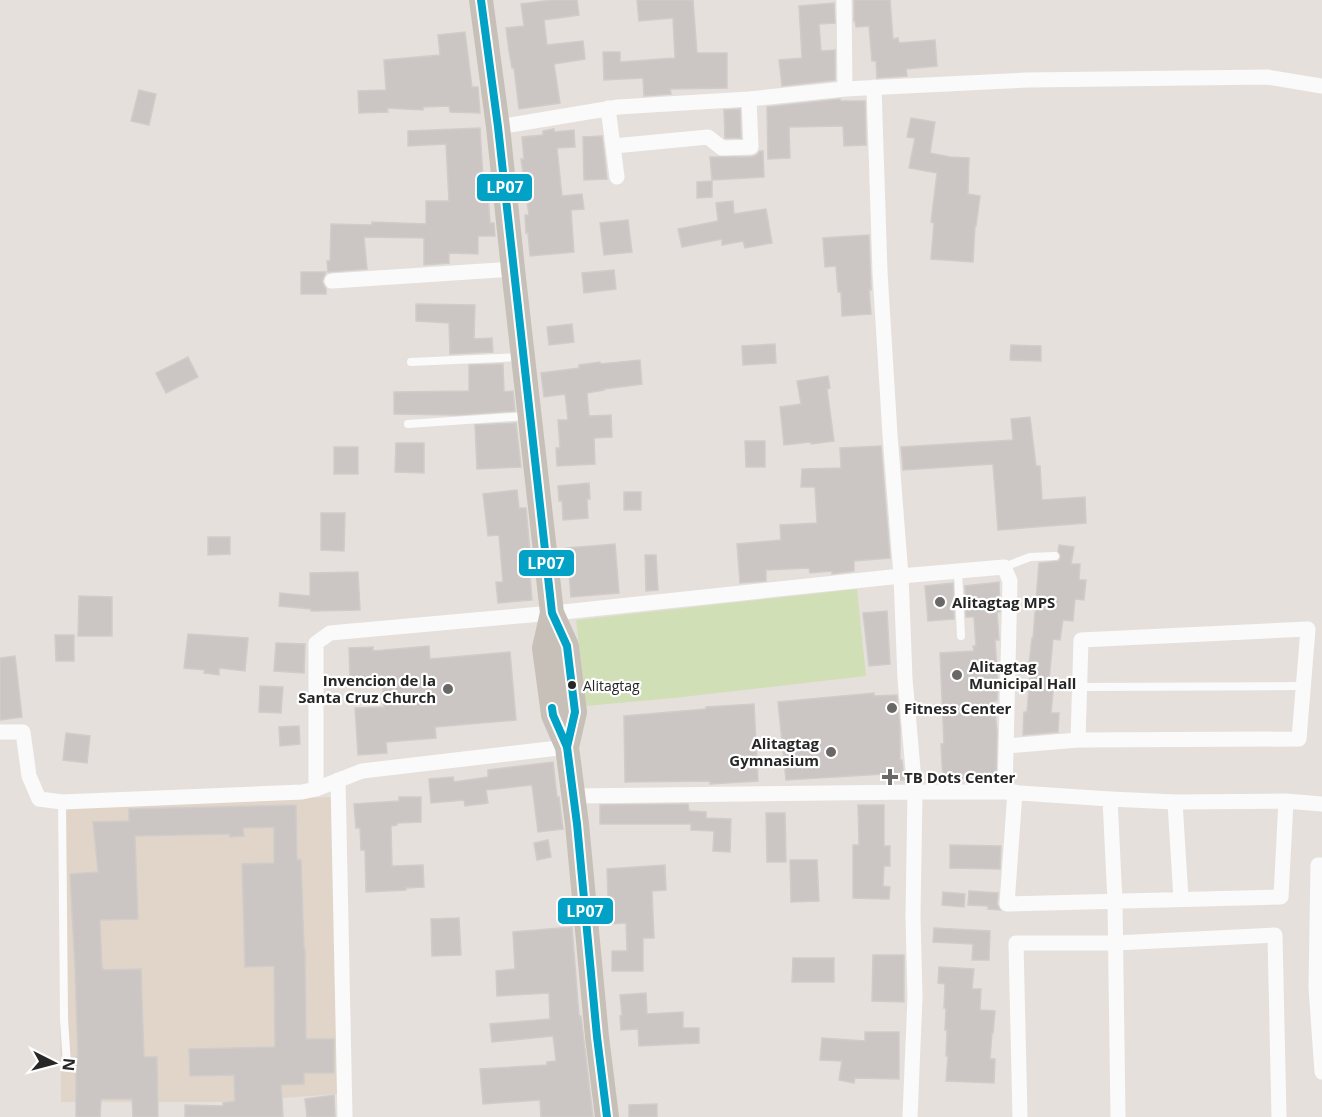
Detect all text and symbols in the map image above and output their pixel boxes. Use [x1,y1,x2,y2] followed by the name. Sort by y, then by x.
[476,173,533,202] line badge: LP07
[486,176,524,198] text: LP07
[518,549,575,577] line badge: LP07
[527,552,565,574] text: LP07
[952,592,1055,612] place label: Alitagtag MPS
[933,595,947,609] marker: Alitagtag MPS
[969,656,1076,693] place label: Alitagtag Municipal Hall
[950,668,964,682] marker: Alitagtag Municipal Hall
[298,670,436,707] place label: Invencion de la Santa Cruz Church
[583,676,640,695] place label: Alitagtag
[566,679,578,691] marker: Alitagtag
[441,682,455,696] marker: Invencion de la Santa Cruz Church
[904,698,1012,718] place label: Fitness Center
[885,701,899,715] marker: Fitness Center
[729,733,820,770] place label: Alitagtag Gymnasium
[824,745,838,759] marker: Alitagtag Gymnasium
[904,767,1016,787] place label: TB Dots Center
[881,768,899,786] marker: TB Dots Center
[557,897,614,925] line badge: LP07
[566,900,604,922] text: LP07
[24,1033,84,1093] north arrow
[57,1057,81,1072] text: N

